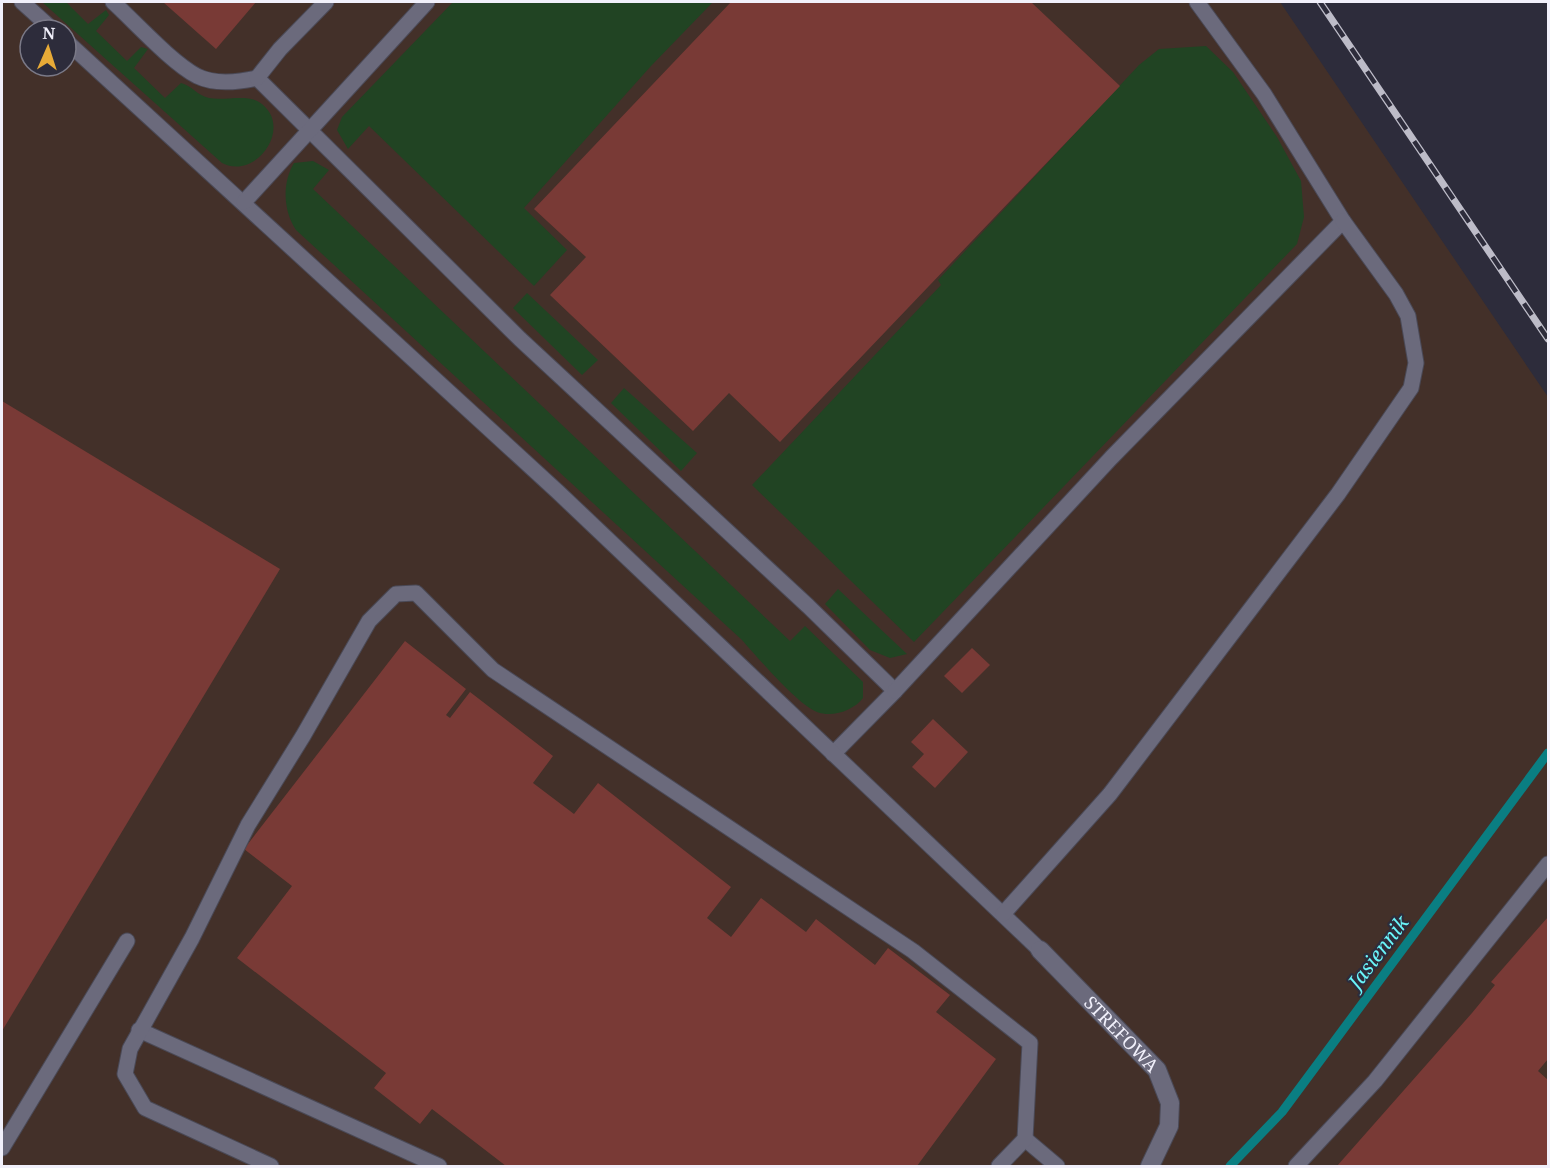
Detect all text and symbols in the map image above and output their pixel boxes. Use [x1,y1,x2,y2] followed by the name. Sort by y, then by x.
[18,18,78,78] north arrow
[42,22,56,44] text: N
[1339,909,1415,997] water label: Jasiennik
[1079,991,1164,1077] street label: STREFOWA

